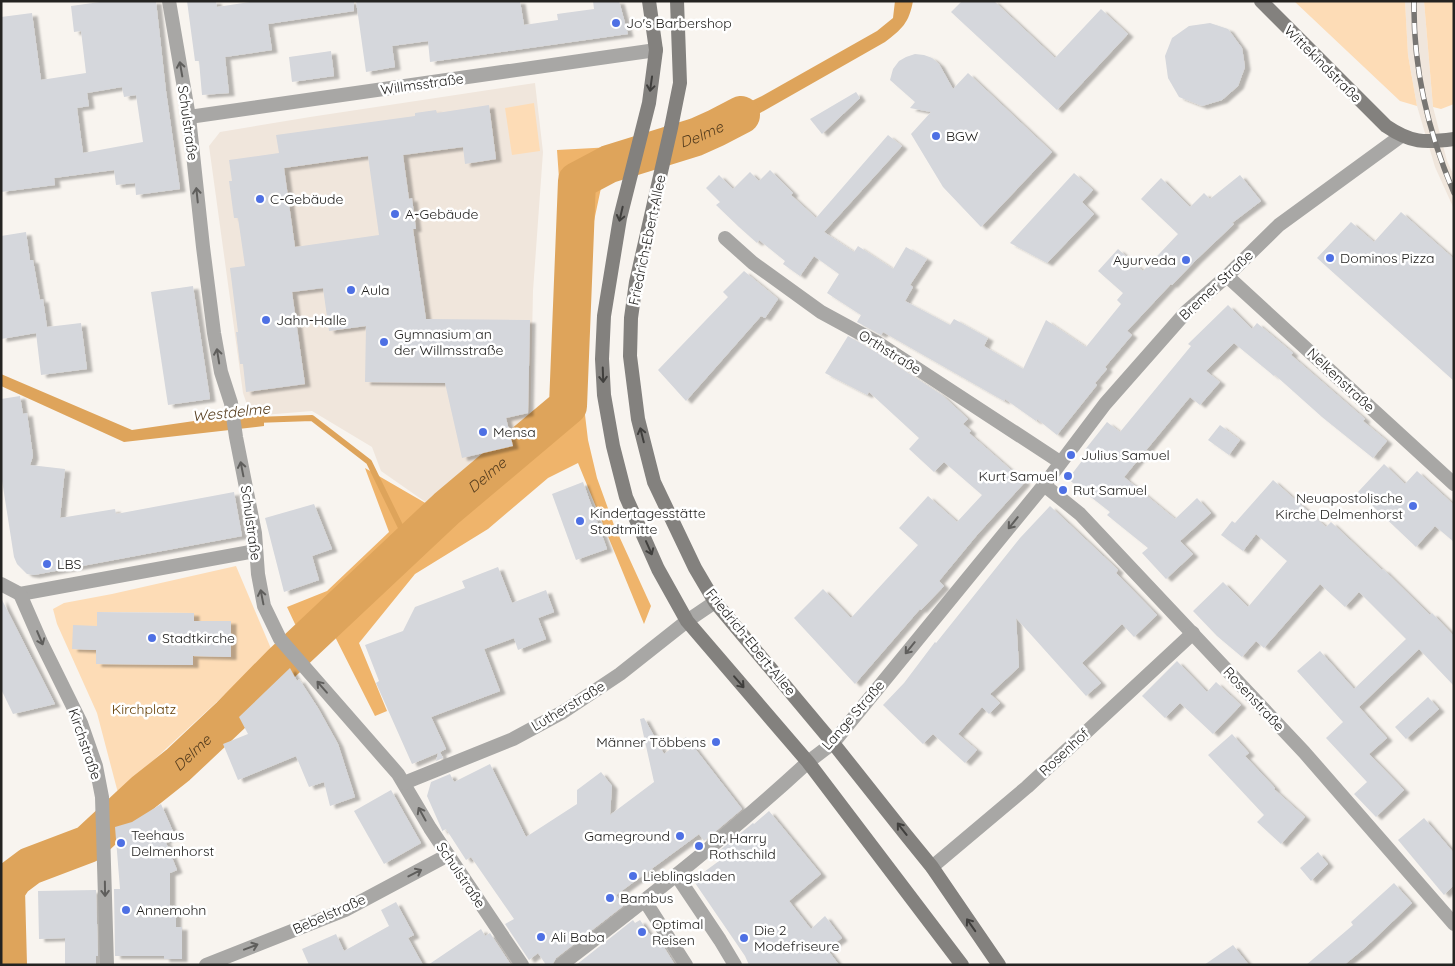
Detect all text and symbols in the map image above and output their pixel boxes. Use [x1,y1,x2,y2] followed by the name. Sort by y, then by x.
[626,14,732,32] place label: Jo's Barbershop
[610,17,622,29] marker: Jo's Barbershop
[1280,21,1366,107] street label: Wittekindstraße
[175,62,185,78] one-way arrow
[379,69,465,99] street label: Willmsstraße
[646,76,656,92] one-way arrow
[174,84,202,162] street label: Schulstraße
[677,116,727,151] water label: Delme
[946,127,979,145] place label: BGW
[930,130,942,142] marker: BGW
[624,173,670,307] street label: Friedrich-Ebert-Allee
[192,188,202,204] one-way arrow
[270,190,344,208] place label: C-Gebäude
[254,193,266,205] marker: C-Gebäude
[405,205,478,223] place label: A-Gebäude
[616,206,625,222] one-way arrow
[389,208,401,220] marker: A-Gebäude
[1175,246,1257,324] street label: Bremer Straße
[1340,249,1435,267] place label: Dominos Pizza
[1113,251,1176,269] place label: Ayurveda
[1324,252,1336,264] marker: Dominos Pizza
[1180,254,1192,266] marker: Ayurveda
[361,281,390,299] place label: Aula
[345,284,357,296] marker: Aula
[276,311,347,329] place label: Jahn-Halle
[260,314,272,326] marker: Jahn-Halle
[394,325,503,359] place label: Gymnasium an der Willmsstraße
[855,326,925,378] street label: Orthstraße
[378,336,390,348] marker: Gymnasium an der Willmsstraße
[1303,344,1379,416] street label: Nelkenstraße
[213,349,223,365] one-way arrow
[598,367,608,383] one-way arrow
[191,398,271,426] water label: Westdelme
[493,423,536,441] place label: Mensa
[477,426,489,438] marker: Mensa
[637,428,646,444] one-way arrow
[1081,446,1170,464] place label: Julius Samuel
[1065,449,1077,461] marker: Julius Samuel
[463,453,510,497] water label: Delme
[237,461,247,477] one-way arrow
[979,467,1058,485] place label: Kurt Samuel
[1062,470,1074,482] marker: Kurt Samuel
[1073,481,1147,499] place label: Rut Samuel
[237,484,265,562] street label: Schulstraße
[1057,484,1069,496] marker: Rut Samuel
[1275,489,1403,523] place label: Neuapostolische Kirche Delmenhorst
[1407,500,1419,512] marker: Neuapostolische Kirche Delmenhorst
[590,504,706,538] place label: Kindertagesstätte Stadtmitte
[574,515,586,527] marker: Kindertagesstätte Stadtmitte
[1007,516,1018,529] one-way arrow
[644,540,654,555] one-way arrow
[57,555,82,573] place label: LBS
[41,558,53,570] marker: LBS
[702,585,800,699] street label: Friedrich-Ebert-Allee
[257,589,266,605] one-way arrow
[162,629,235,647] place label: Stadtkirche
[35,630,45,645] one-way arrow
[146,632,158,644] marker: Stadtkirche
[904,642,915,655] one-way arrow
[1220,663,1289,735] street label: Rosenstraße
[734,675,745,688] one-way arrow
[818,676,888,754] street label: Lange Straße
[528,677,608,735] street label: Lutherstraße
[317,680,328,693] one-way arrow
[112,700,176,718] park label: Kirchplatz
[64,706,106,782] street label: Kirchstraße
[1035,724,1093,780] street label: Rosenhof
[169,729,215,775] water label: Delme
[596,733,706,751] place label: Männer Többens
[710,736,722,748] marker: Männer Többens
[417,807,427,822] one-way arrow
[896,823,907,836] one-way arrow
[131,826,214,860] place label: Teehaus Delmenhorst
[584,827,670,845] place label: Gameground
[709,829,776,863] place label: Dr. Harry Rothschild
[674,830,686,842] marker: Gameground
[115,837,127,849] marker: Teehaus Delmenhorst
[432,839,490,911] street label: Schulstraße
[693,840,705,852] marker: Dr. Harry Rothschild
[643,867,736,885] place label: Lieblingsladen
[407,868,422,877] one-way arrow
[627,870,639,882] marker: Lieblingsladen
[100,880,110,896] one-way arrow
[620,889,673,907] place label: Bambus
[290,890,368,938] street label: Bebelstraße
[604,892,616,904] marker: Bambus
[136,901,206,919] place label: Annemohn
[120,904,132,916] marker: Annemohn
[652,915,703,949] place label: Optimal Reisen
[966,918,976,932] one-way arrow
[754,921,839,955] place label: Die 2 Modefriseure
[636,926,648,938] marker: Optimal Reisen
[551,928,605,946] place label: Ali Baba
[535,931,547,943] marker: Ali Baba
[738,932,750,944] marker: Die 2 Modefriseure
[243,942,259,951] one-way arrow

